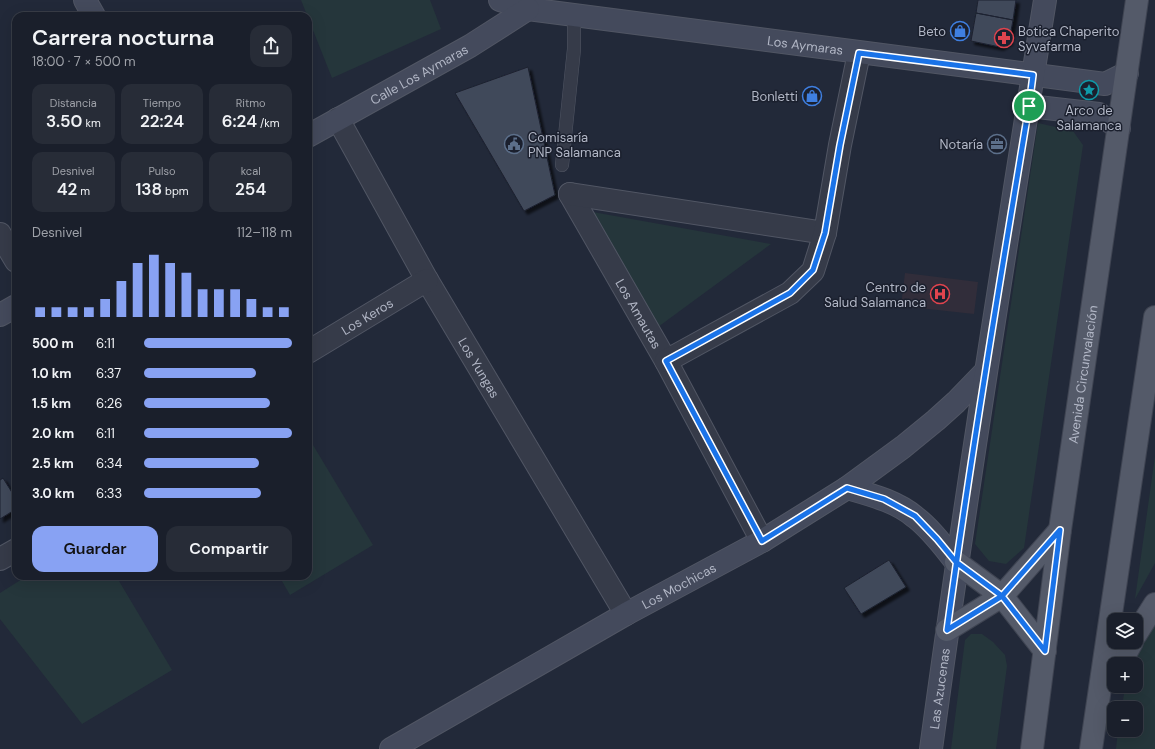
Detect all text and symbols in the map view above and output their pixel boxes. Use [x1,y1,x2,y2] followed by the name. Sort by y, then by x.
[949,20,971,42] shop icon: Beto
[32,23,214,52] text: Carrera nocturna
[918,23,946,40] place label: Beto
[1018,23,1120,55] place label: Botica Chaperito Syvafarma
[250,25,292,67] button: share
[993,27,1015,49] pharmacy icon: Botica Chaperito Syvafarma
[766,32,844,59] street label: Los Aymaras
[367,41,471,109] street label: Calle Los Aymaras
[32,53,136,70] text: 18:00 · 7 × 500 m
[1078,79,1100,101] place icon: Arco de Salamanca
[801,85,823,107] shop icon: Bonletti
[752,88,798,105] place label: Bonletti
[1012,89,1046,123] pin
[1018,95,1040,117] icon: arrive
[50,96,97,110] text: Distancia
[143,96,181,110] text: Tiempo
[236,96,266,110] text: Ritmo
[1056,102,1122,134] place label: Arco de Salamanca
[46,110,82,132] text: 3.50
[140,110,184,132] text: 22:24
[222,110,257,132] text: 6:24
[82,116,101,130] text: km
[257,116,280,130] text: /km
[528,129,621,161] place label: Comisaría PNP Salamanca
[503,133,525,155] public building icon: Comisaría PNP Salamanca
[986,133,1008,155] office icon: Notaría
[940,136,983,153] place label: Notaría
[52,164,95,178] text: Desnivel
[148,164,176,178] text: Pulso
[241,164,261,178] text: kcal
[57,178,77,200] text: 42
[135,178,162,200] text: 138
[235,178,266,200] text: 254
[77,184,90,198] text: m
[162,184,189,198] text: bpm
[32,224,82,241] text: Desnivel
[237,224,292,241] text: 112–118 m
[612,276,665,352] street label: Los Amautas
[824,279,926,311] place label: Centro de Salud Salamanca
[929,283,951,305] hospital icon: Centro de Salud Salamanca
[338,295,396,339] street label: Los Keros
[1065,304,1102,445] street label: Avenida Circunvalación
[32,335,74,352] text: 500 m
[96,335,115,352] text: 6:11
[454,335,503,401] street label: Los Yungas
[32,365,71,382] text: 1.0 km
[96,365,121,382] text: 6:37
[32,395,71,412] text: 1.5 km
[96,395,122,412] text: 6:26
[32,425,74,442] text: 2.0 km
[96,425,115,442] text: 6:11
[32,455,74,472] text: 2.5 km
[96,455,122,472] text: 6:34
[32,485,75,502] text: 3.0 km
[96,485,122,502] text: 6:33
[32,526,158,572] button: Guardar
[166,526,292,572] button: Compartir
[639,559,719,613] street label: Los Mochicas
[1107,613,1143,737] map controls
[1107,613,1143,649] button: layers
[926,647,954,730] street label: Las Azucenas
[1107,657,1143,693] button: +
[1107,701,1143,737] button: −

